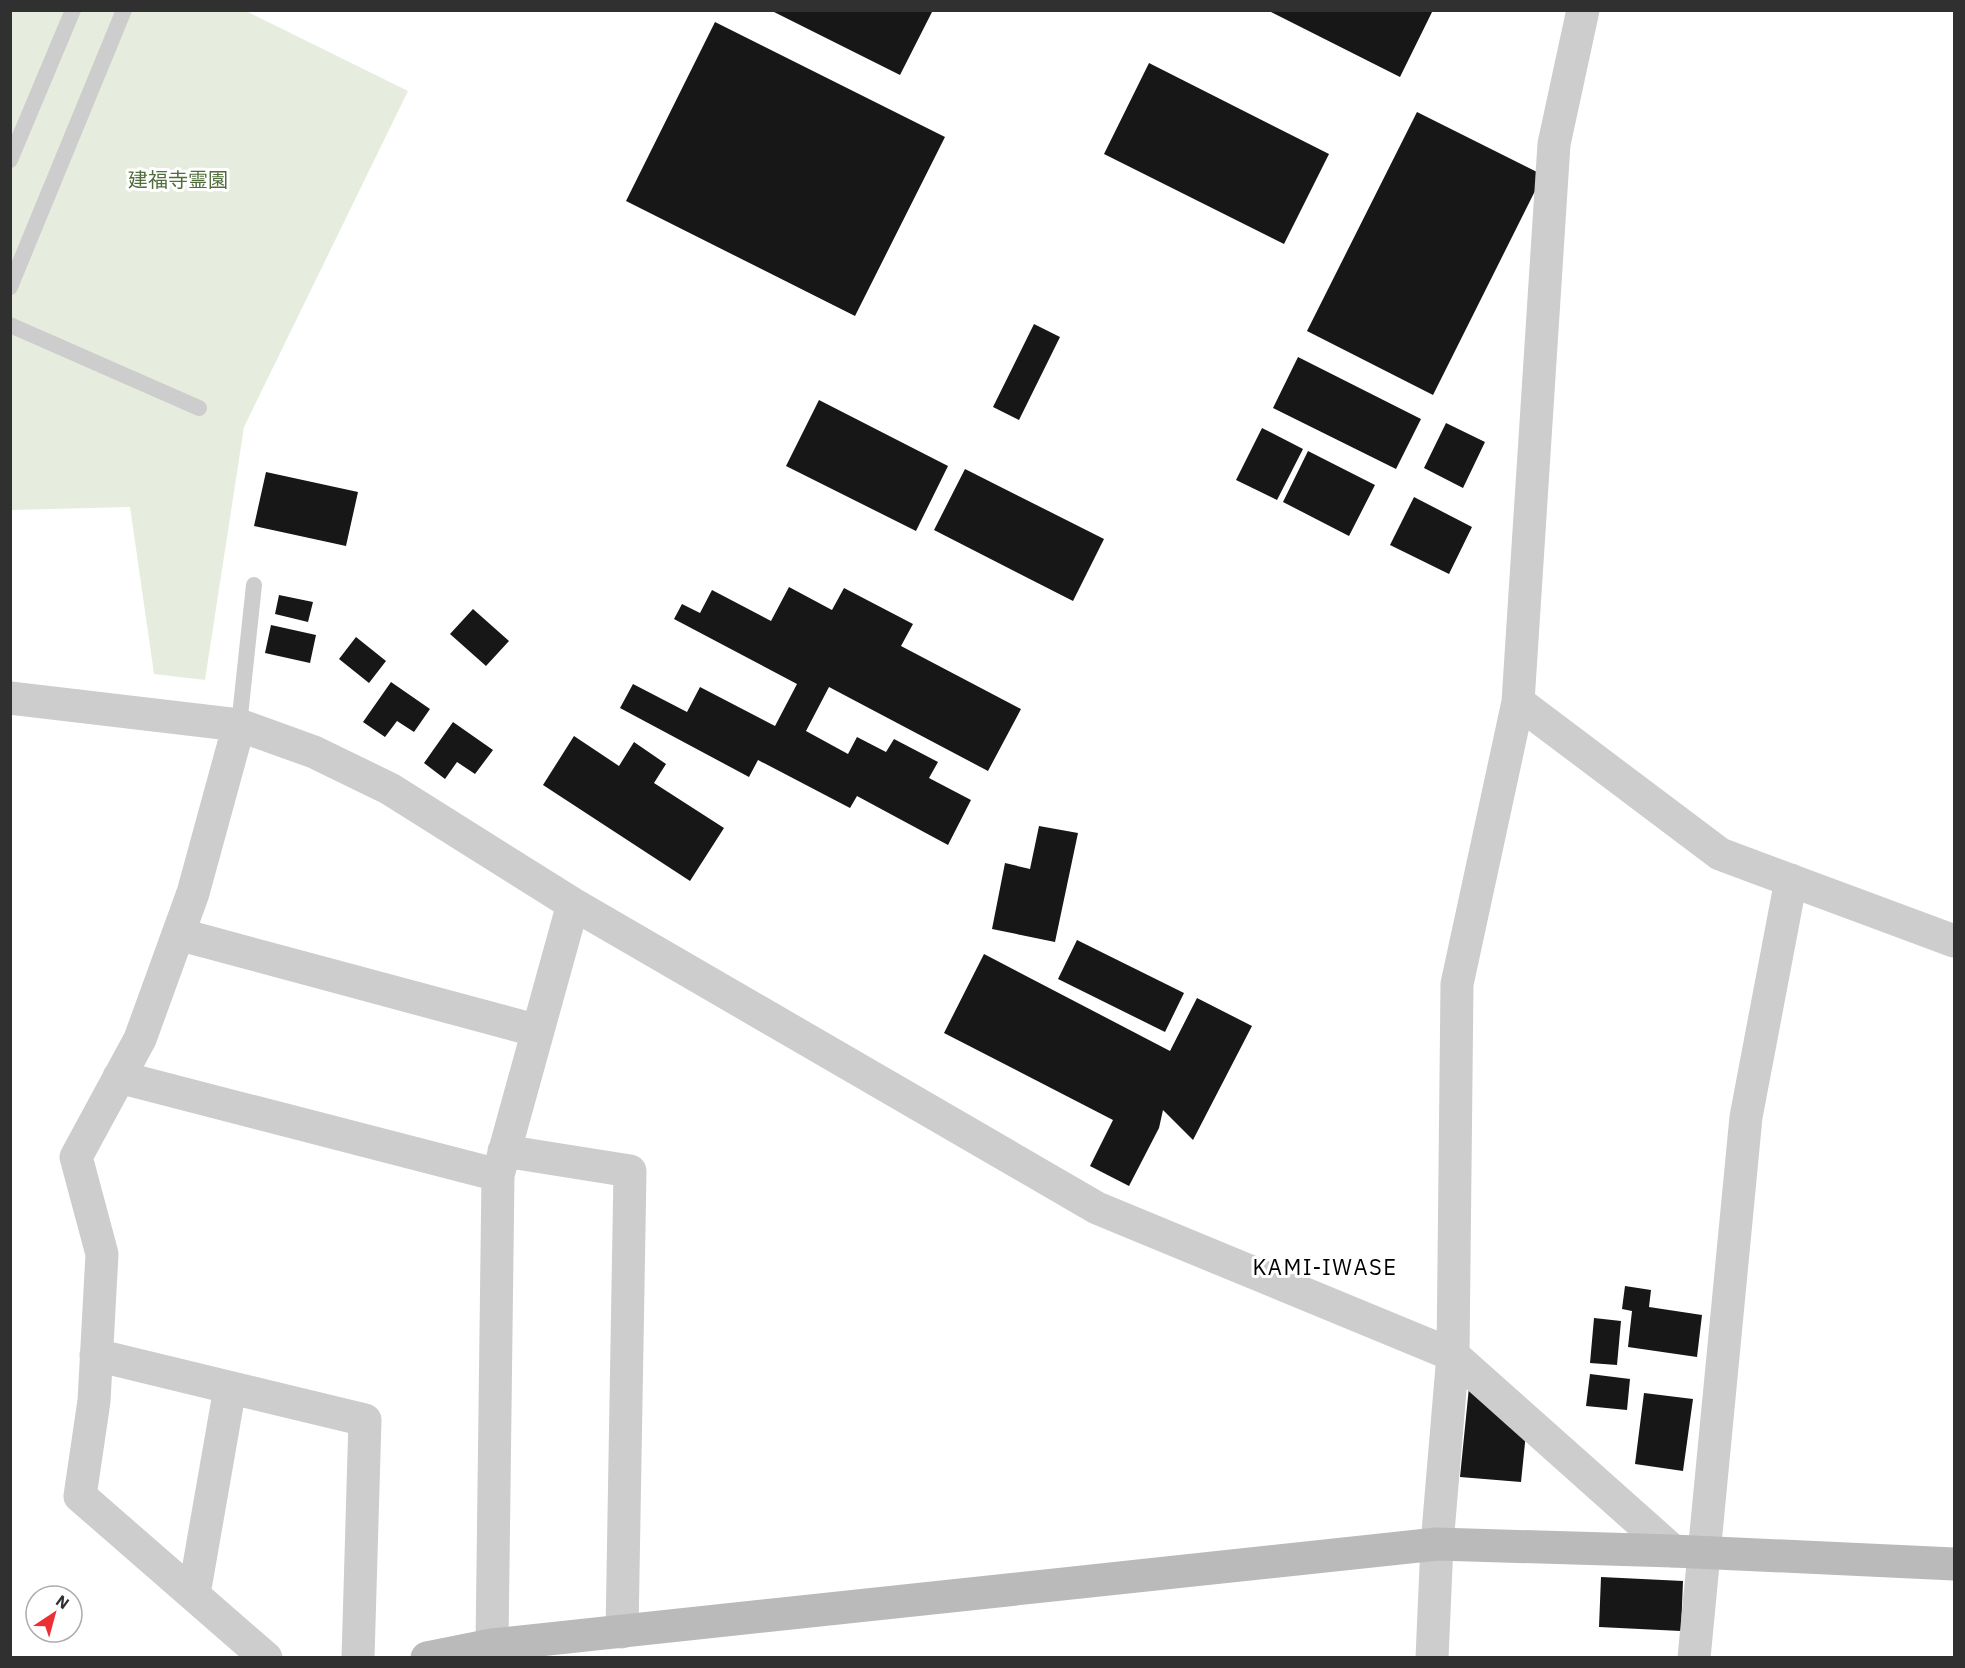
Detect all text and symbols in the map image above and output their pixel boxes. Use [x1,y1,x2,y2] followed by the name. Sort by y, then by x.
[128,166,228,193] park label: 建福寺霊園
[1252,1252,1398,1281] district label: KAMI-IWASE
[24,1584,84,1644] north arrow
[52,1590,73,1613] text: N

